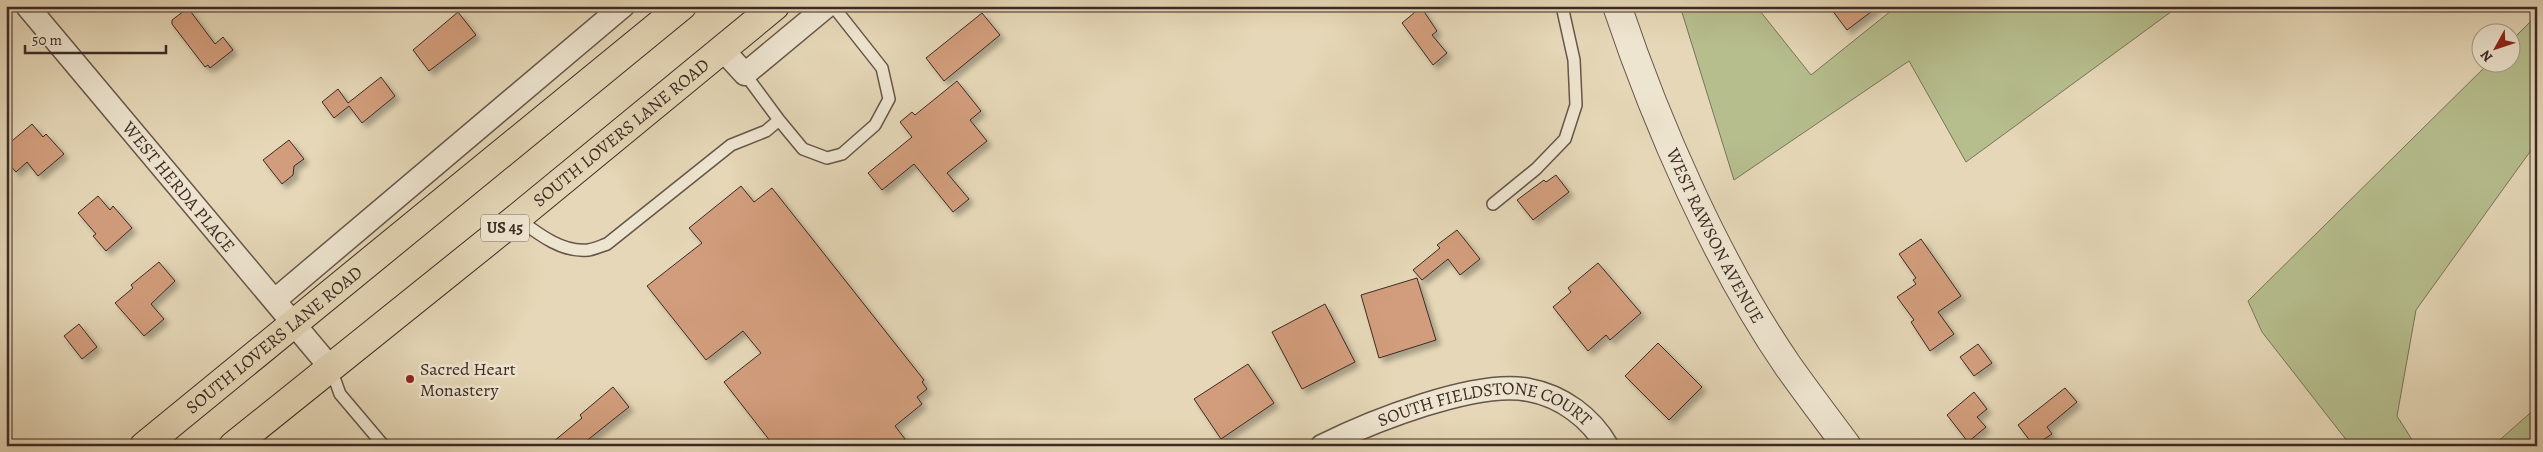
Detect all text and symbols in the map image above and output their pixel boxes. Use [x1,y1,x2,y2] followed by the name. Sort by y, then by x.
[25,22,166,54] scale bar
[2470,22,2520,72] north arrow
[32,30,62,50] text: 50 m
[2476,46,2497,66] text: N
[528,53,714,212] street label: SOUTH LOVERS LANE ROAD
[116,116,241,257] street label: WEST HERDA PLACE
[1660,143,1770,328] street label: WEST RAWSON AVENUE
[481,214,529,242] road number: US 45
[181,260,367,419] street label: SOUTH LOVERS LANE ROAD
[420,357,516,402] place label: Sacred Heart Monastery
[404,373,416,385] marker: Sacred Heart Monastery
[1374,376,1597,432] text: SOUTH FIELDSTONE COURT
[1370,413,1594,439] street label: SOUTH FIELDSTONE COURT

